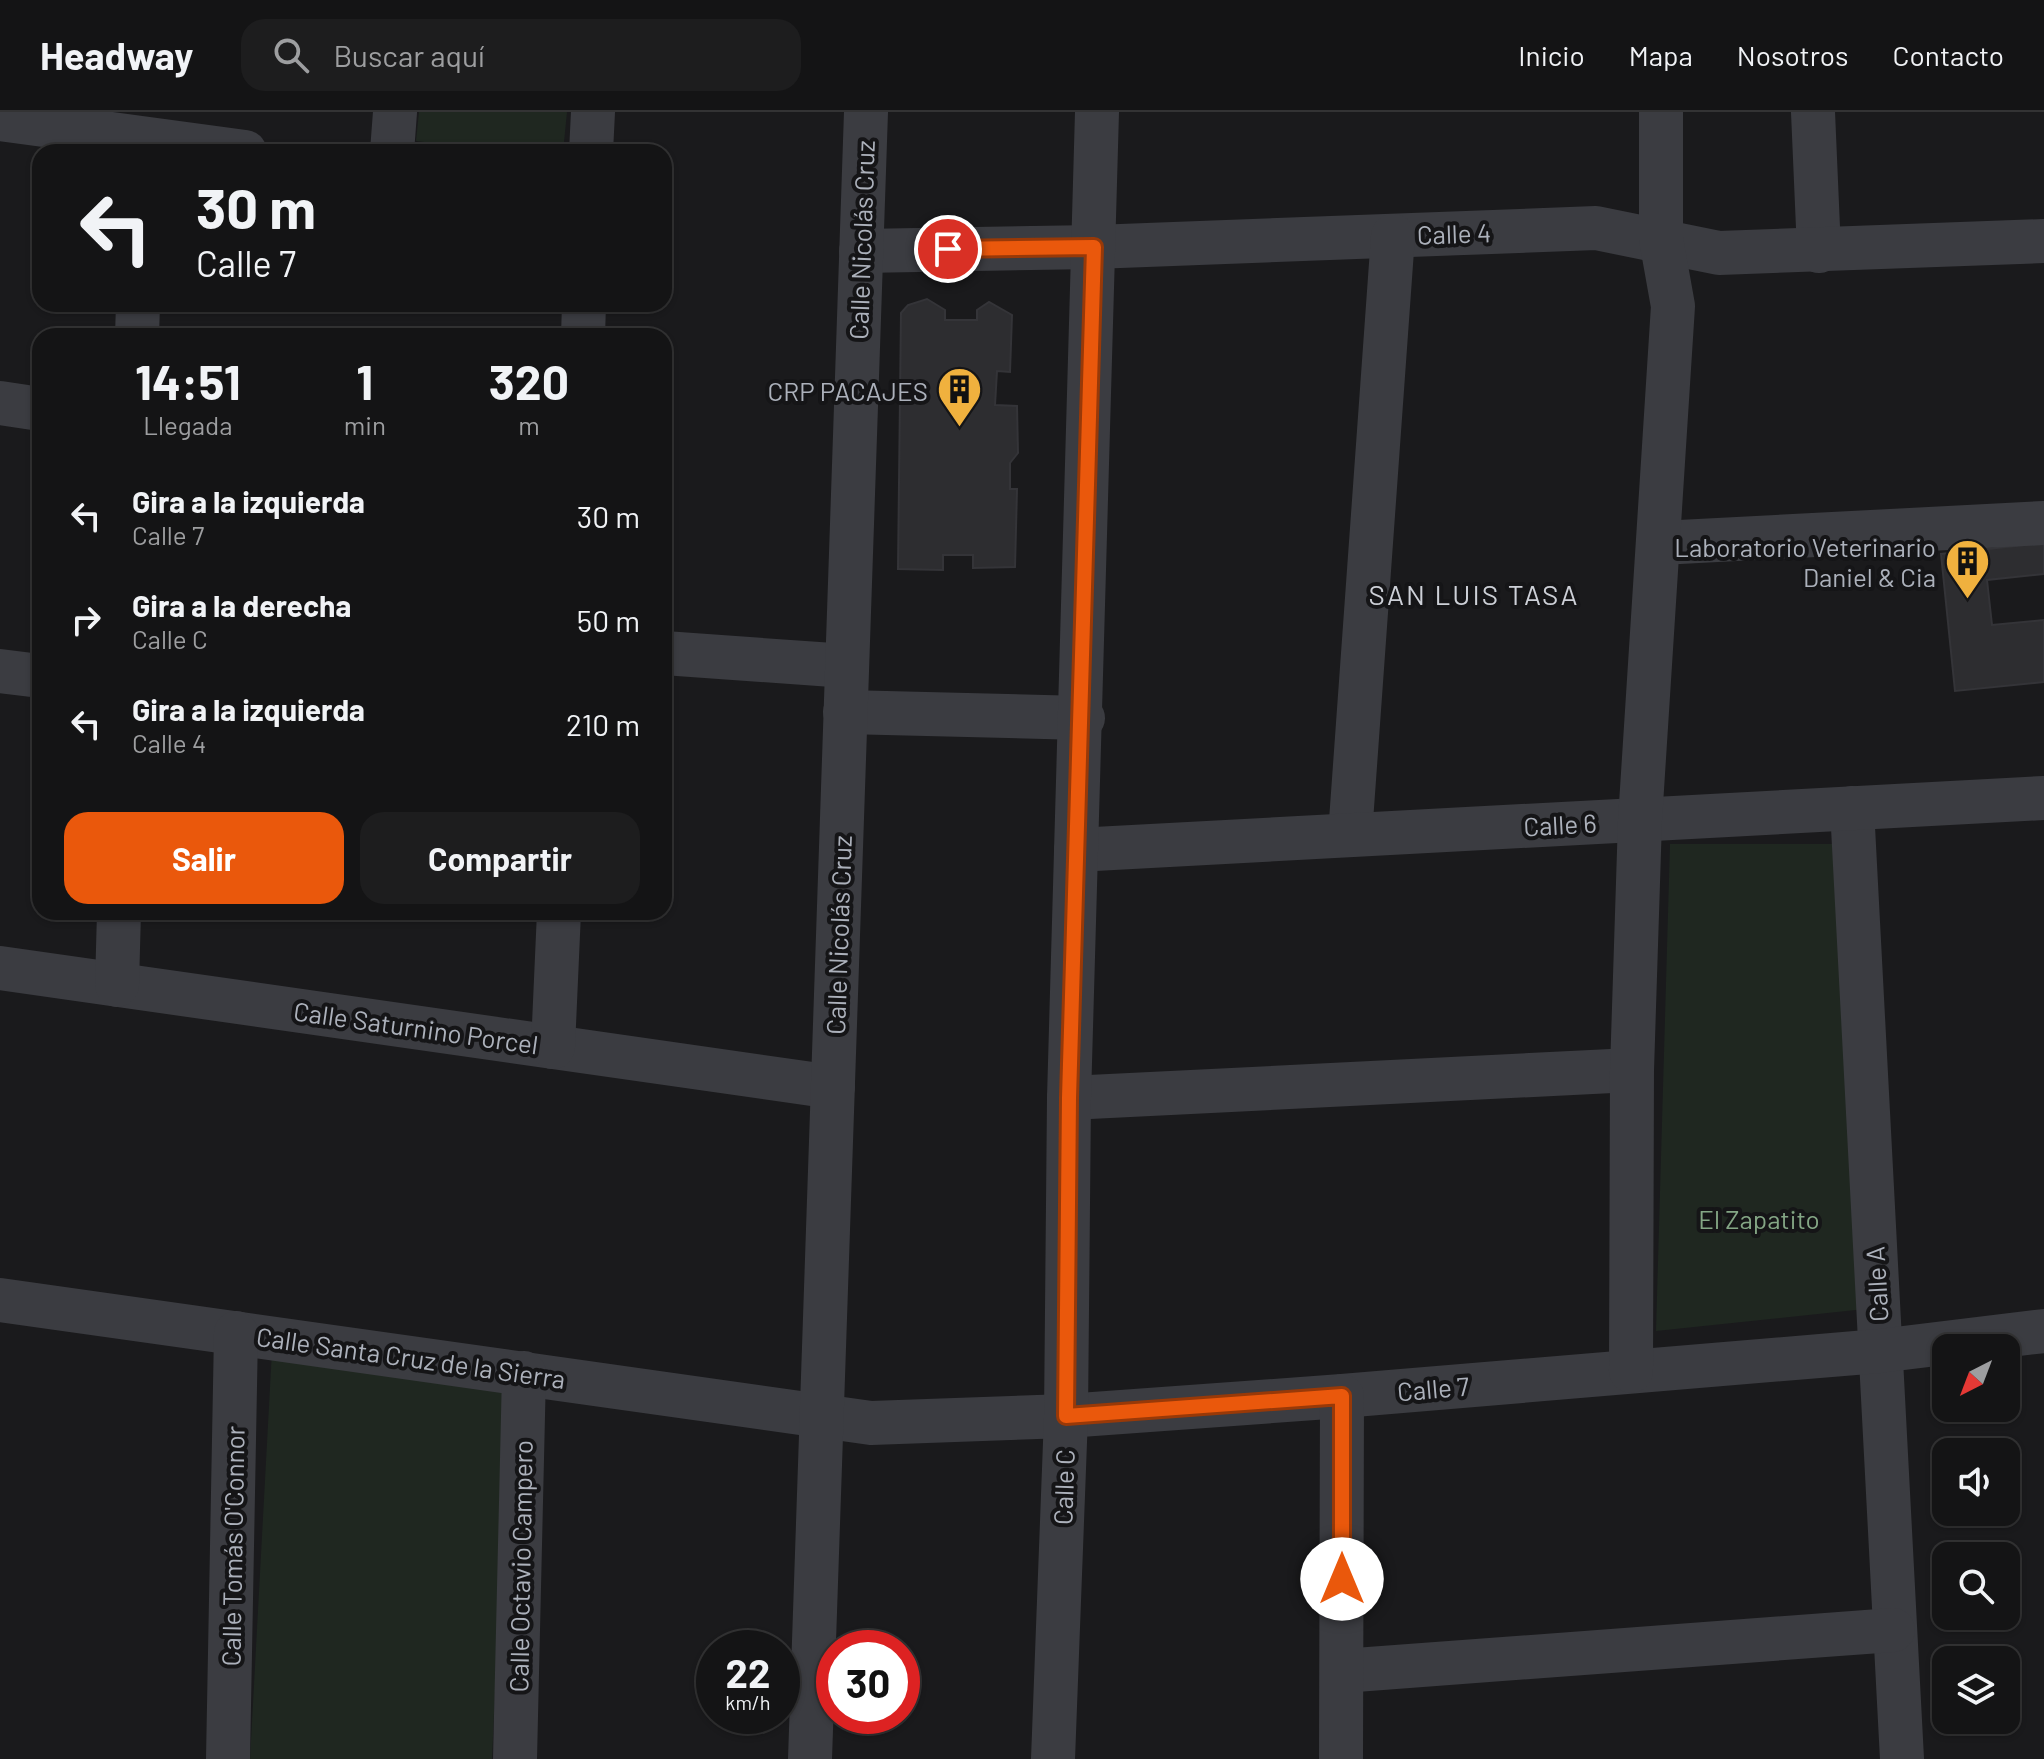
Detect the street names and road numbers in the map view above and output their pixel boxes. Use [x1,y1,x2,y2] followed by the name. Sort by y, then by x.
[842,140,880,340] street label: Calle Nicolás Cruz
[1416,216,1492,250] street label: Calle 4
[1523,807,1597,841] street label: Calle 6
[819,835,857,1035] street label: Calle Nicolás Cruz
[292,994,540,1060] street label: Calle Saturnino Porcel
[1859,1245,1893,1323] street label: Calle A
[254,1320,568,1394] street label: Calle Santa Cruz de la Sierra
[1396,1369,1470,1407] street label: Calle 7
[214,1425,250,1667] street label: Calle Tomás O'Connor
[502,1440,538,1692] street label: Calle Octavio Campero
[1046,1449,1080,1525] street label: Calle C

